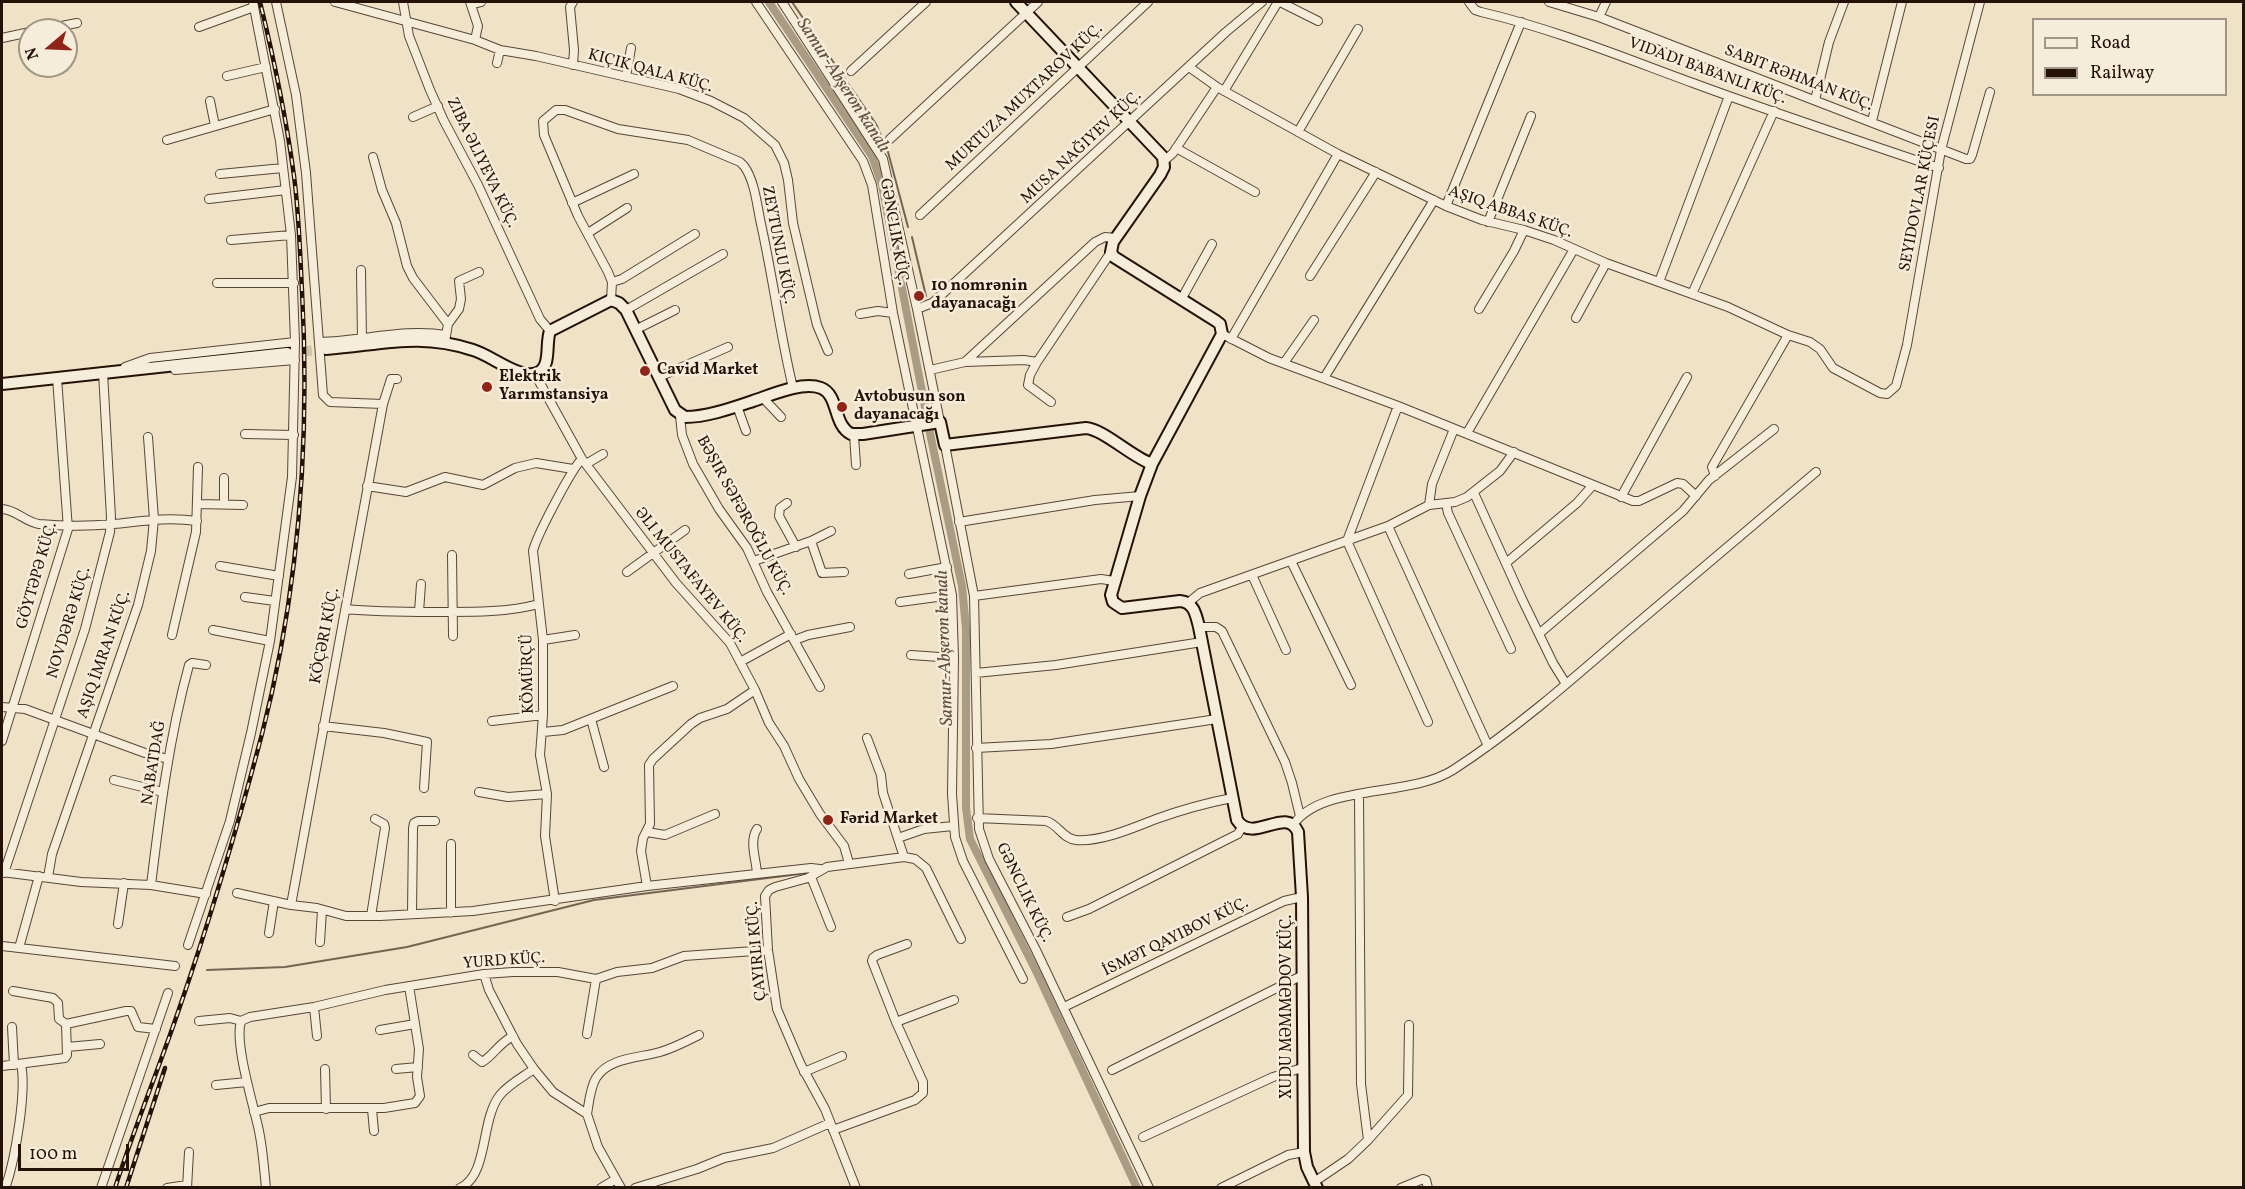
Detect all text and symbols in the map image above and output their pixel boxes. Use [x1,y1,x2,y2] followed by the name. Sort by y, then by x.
[790,15,894,157] water label: Samur-Abşeron kanalı
[18,18,78,78] north arrow
[2032,18,2227,96] legend
[942,20,1108,176] street label: MURTUZA MUXTAROV KÜÇ.
[2090,31,2131,56] text: Road
[1626,35,1788,109] street label: VIDADI BABANLI KÜÇ.
[1721,42,1875,116] street label: SABIT RƏHMAN KÜÇ.
[21,44,45,62] text: N
[586,46,714,98] street label: KIÇIK QALA KÜÇ.
[2090,61,2154,86] text: Railway
[1018,87,1146,209] street label: MUSA NAĞIYEV KÜÇ.
[441,95,521,231] street label: ZIBA ƏLIYEVA KÜÇ.
[1896,115,1946,273] street label: SEYIDOVLAR KÜÇESI
[874,177,912,287] street label: GƏNCLIK KÜÇ.
[1445,183,1575,243] street label: AŞIQ ABBAS KÜÇ.
[756,184,798,306] street label: ZEYTUNLU KÜÇ.
[931,277,1028,315] place label: 10 nomrənin dayanacağı
[912,289,926,303] marker: 10 nomrənin dayanacağı
[657,361,758,381] place label: Cavid Market
[638,364,652,378] marker: Cavid Market
[499,368,608,406] place label: Elektrik Yarımstansiya
[480,380,494,394] marker: Elektrik Yarımstansiya
[854,388,966,426] place label: Avtobusun son dayanacağı
[835,400,849,414] marker: Avtobusun son dayanacağı
[691,433,795,599] street label: BƏŞIR SƏFƏROĞLU KÜÇ.
[630,505,750,647] street label: ƏLI MUSTAFAYEV KÜÇ.
[14,520,62,632] street label: GÖYTƏPƏ KÜÇ.
[44,565,96,681] street label: NOVDƏRƏ KÜÇ.
[932,570,960,726] water label: Samur-Abşeron kanalı
[307,586,345,686] street label: KÖÇƏRI KÜÇ.
[74,589,136,721] street label: AŞIQ İMRAN KÜÇ.
[519,634,539,714] street label: KÖMÜRÇÜ
[139,719,171,807] street label: NABATDAĞ
[840,810,938,830] place label: Fərid Market
[821,813,835,827] marker: Fərid Market
[991,840,1055,946] street label: GƏNCLIK KÜÇ.
[1100,894,1252,982] street label: İSMƏT QAYIBOV KÜÇ.
[744,900,772,1002] street label: ÇAYIRLI KÜÇ.
[1278,915,1298,1099] street label: XUDU MƏMMƏDOV KÜÇ.
[462,950,546,974] street label: YURD KÜÇ.
[21,1132,132,1170] scale bar
[29,1142,78,1167] text: 100 m

